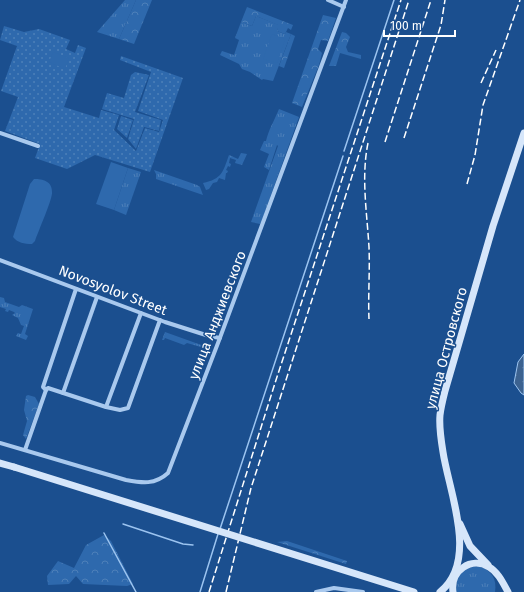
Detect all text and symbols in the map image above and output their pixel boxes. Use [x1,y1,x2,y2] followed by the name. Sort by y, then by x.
[384,12,455,38] scale bar
[390,19,422,33] text: 100 m
[185,248,250,382] street label: улица Анджиевского
[56,262,170,319] street label: Novosyolov Street
[422,285,471,411] street label: улица Островского

